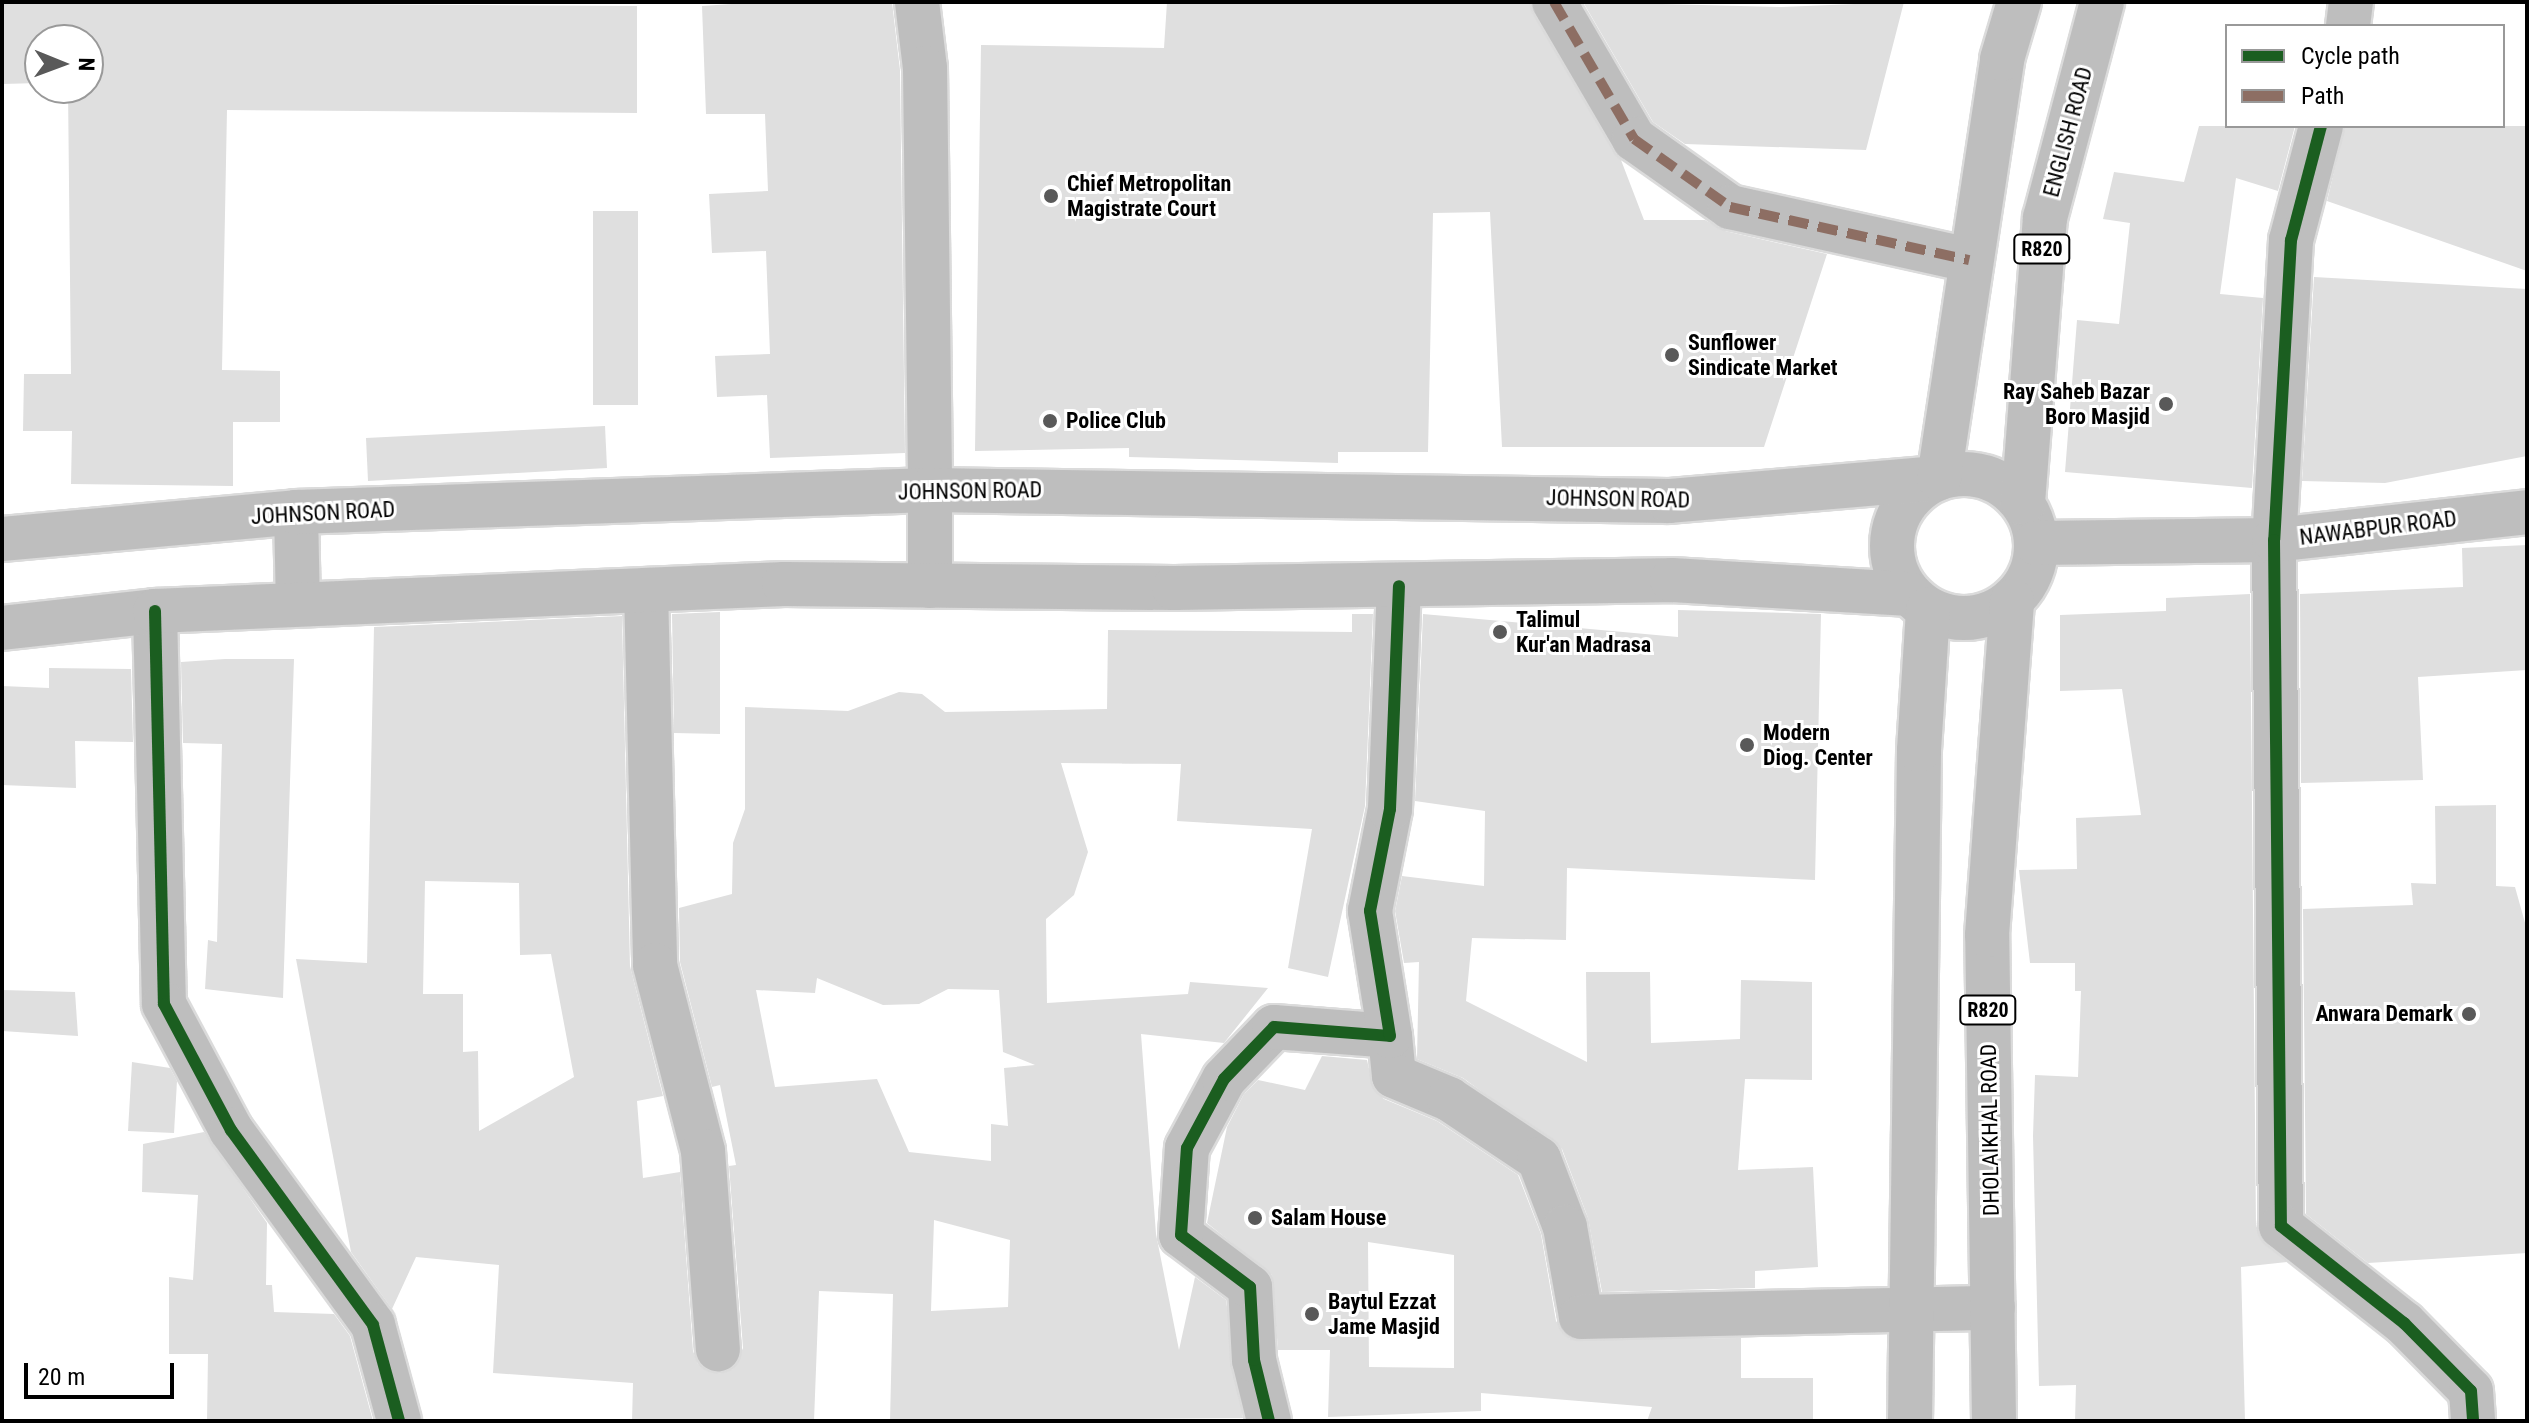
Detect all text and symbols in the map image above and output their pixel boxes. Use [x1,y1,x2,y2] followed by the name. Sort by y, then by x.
[24,24,104,104] north arrow
[2225,24,2505,128] legend
[2301,42,2400,70] text: Cycle path
[74,57,99,71] text: N
[2038,64,2098,200] street label: ENGLISH ROAD
[2301,82,2344,110] text: Path
[1067,170,1231,222] place label: Chief Metropolitan Magistrate Court
[1042,187,1060,205] marker: Chief Metropolitan Magistrate Court
[2012,233,2072,265] road number: R820
[1688,329,1837,380] place label: Sunflower Sindicate Market
[1663,346,1681,364] marker: Sunflower Sindicate Market
[2003,378,2150,430] place label: Ray Saheb Bazar Boro Masjid
[2157,395,2175,413] marker: Ray Saheb Bazar Boro Masjid
[1066,408,1166,434] place label: Police Club
[1041,412,1059,430] marker: Police Club
[898,477,1042,505] street label: JOHNSON ROAD
[1546,485,1690,513] street label: JOHNSON ROAD
[250,496,396,530] street label: JOHNSON ROAD
[2298,505,2458,551] street label: NAWABPUR ROAD
[1516,606,1651,658] place label: Talimul Kur'an Madrasa
[1491,623,1509,641] marker: Talimul Kur'an Madrasa
[1763,719,1873,770] place label: Modern Diog. Center
[1738,736,1756,754] marker: Modern Diog. Center
[1958,994,2018,1026] road number: R820
[2315,1001,2453,1027] place label: Anwara Demark
[2460,1005,2478,1023] marker: Anwara Demark
[1975,1044,2005,1216] street label: DHOLAIKHAL ROAD
[1271,1205,1386,1231] place label: Salam House
[1246,1209,1264,1227] marker: Salam House
[1328,1288,1440,1340] place label: Baytul Ezzat Jame Masjid
[1303,1305,1321,1323] marker: Baytul Ezzat Jame Masjid
[28,1347,178,1397] scale bar
[38,1363,85,1391] text: 20 m

